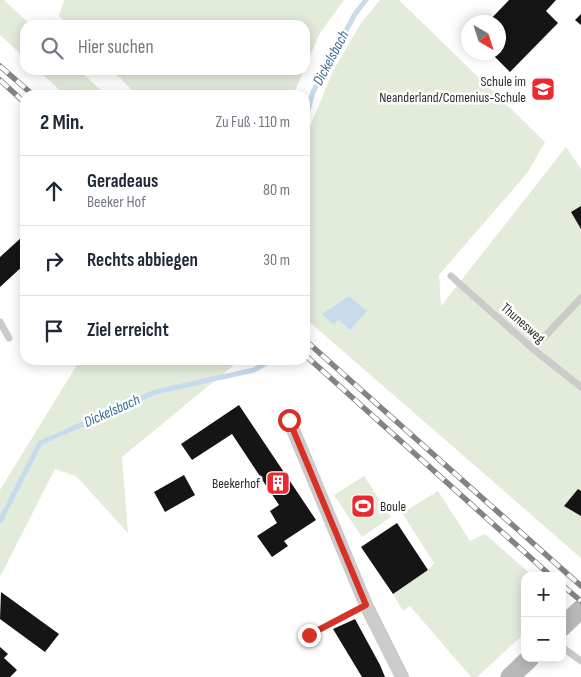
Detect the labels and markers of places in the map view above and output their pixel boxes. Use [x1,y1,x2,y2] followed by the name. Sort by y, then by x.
[379,73,526,106] place label: Schule im Neanderland/Comenius-Schule
[530,76,556,102] school or university icon: Schule im Neanderland/Comenius-Schule
[265,470,291,496] building icon: Beekerhof
[212,475,261,492] place label: Beekerhof
[350,493,376,519] sports icon: Boule
[380,498,406,515] place label: Boule

